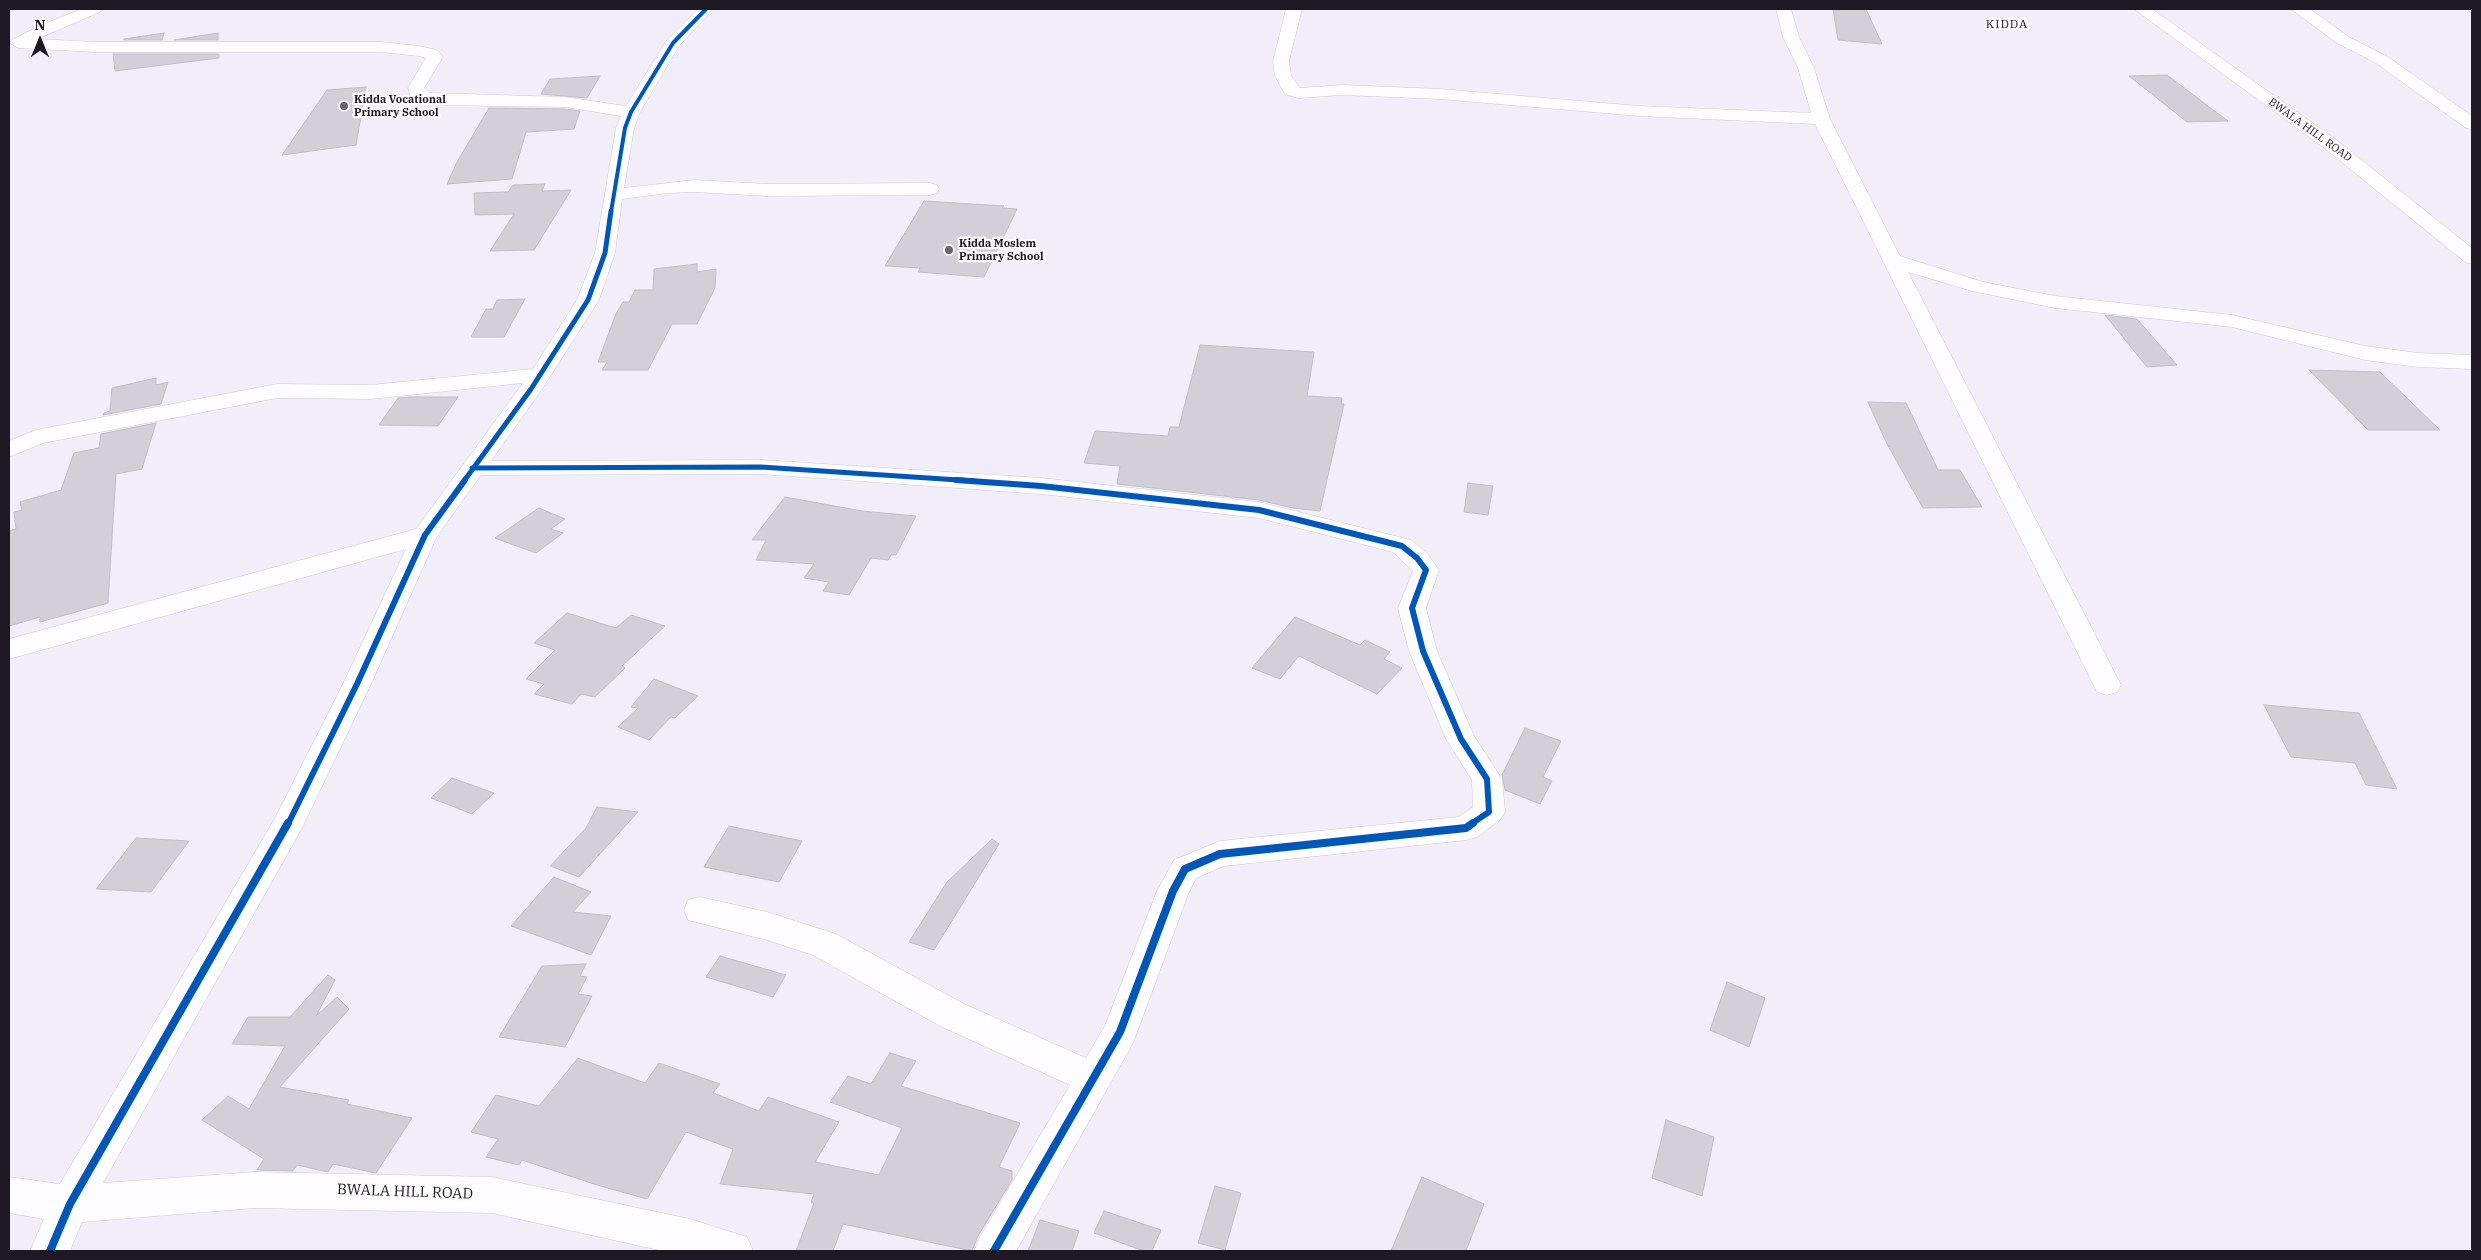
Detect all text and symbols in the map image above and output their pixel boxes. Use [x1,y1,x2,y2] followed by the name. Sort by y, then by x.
[15,15,65,65] north arrow
[34,16,46,34] text: N
[1985,18,2029,32] district label: KIDDA
[354,93,446,119] place label: Kidda Vocational Primary School
[2266,95,2354,165] street label: BWALA HILL ROAD
[338,100,350,112] marker: Kidda Vocational Primary School
[959,237,1044,263] place label: Kidda Moslem Primary School
[943,244,955,256] marker: Kidda Moslem Primary School
[337,1181,473,1203] street label: BWALA HILL ROAD

